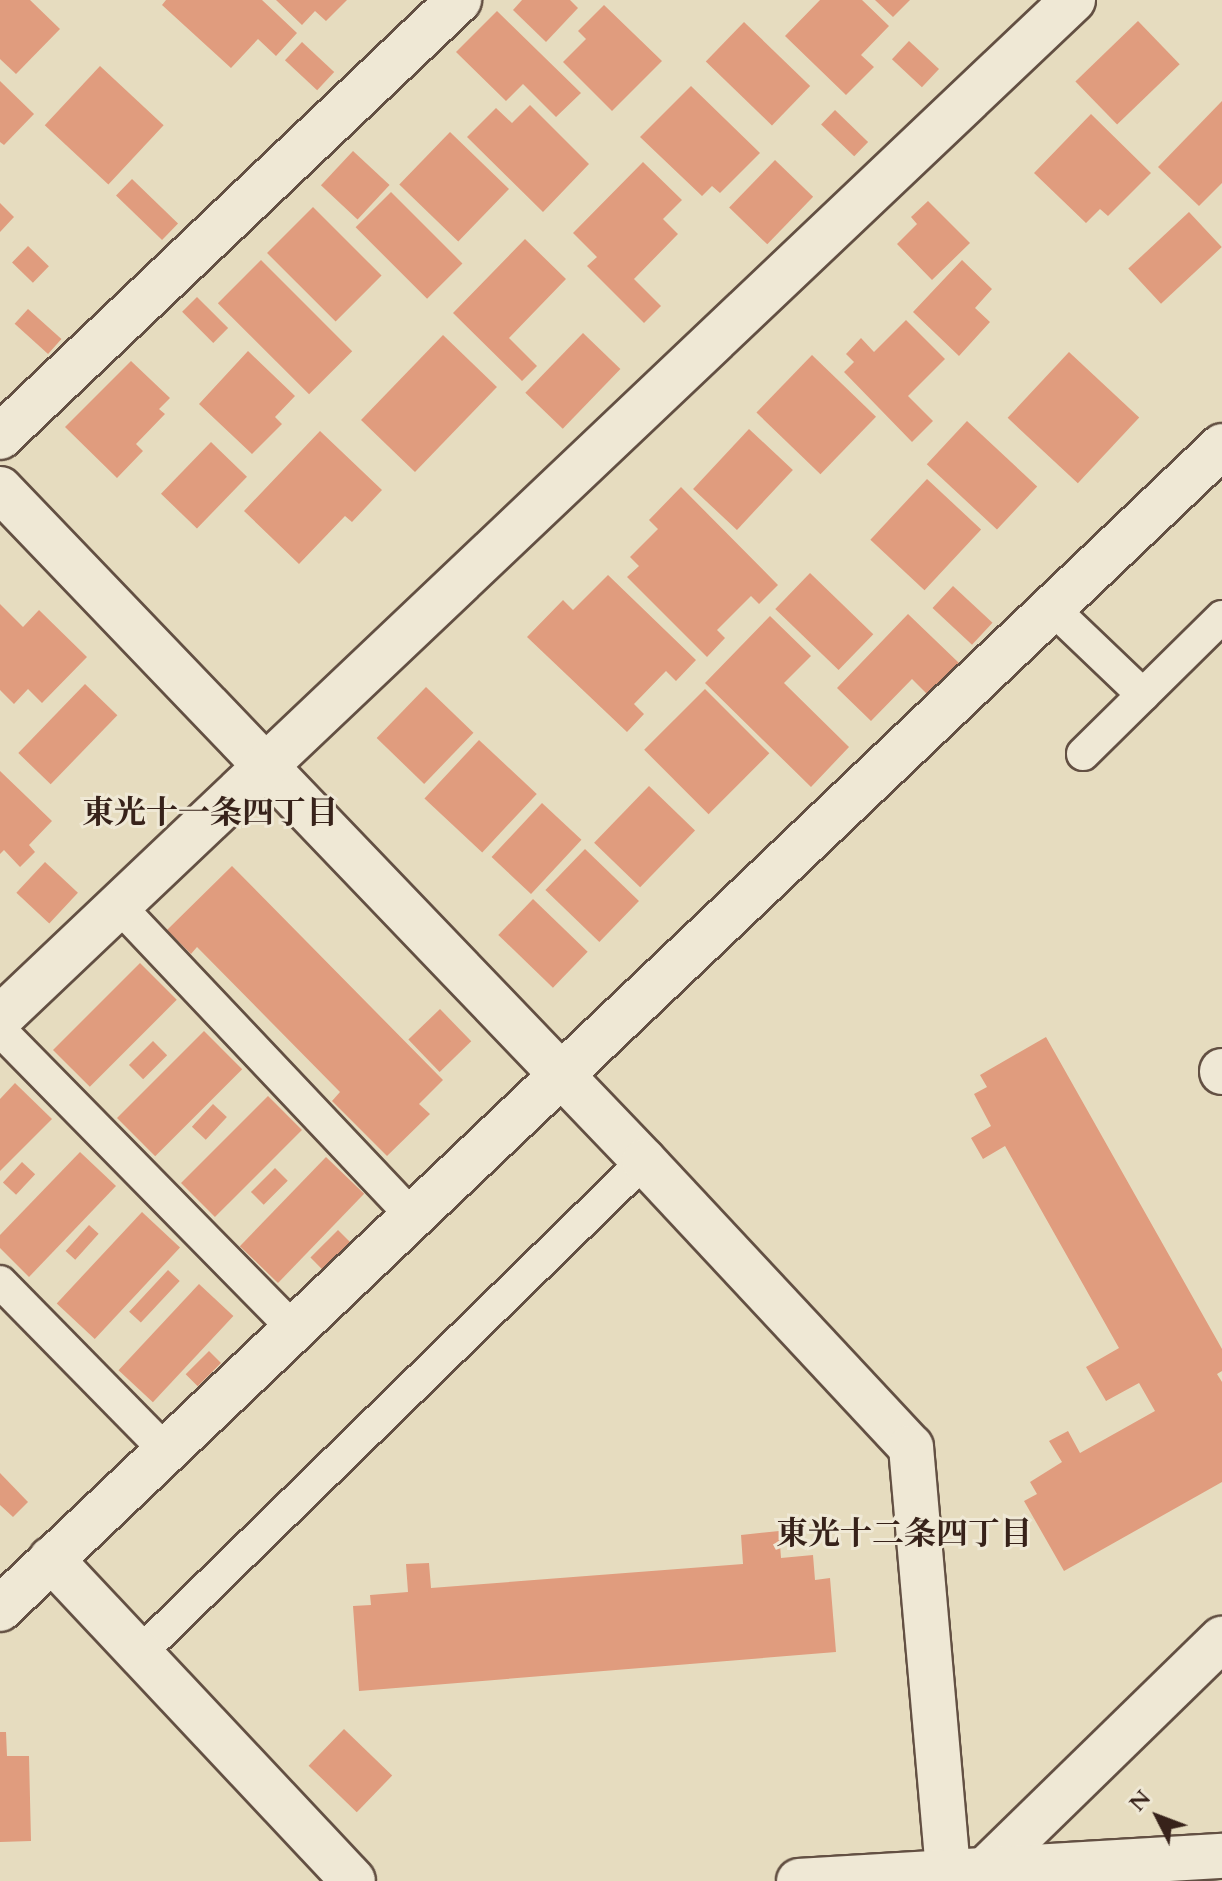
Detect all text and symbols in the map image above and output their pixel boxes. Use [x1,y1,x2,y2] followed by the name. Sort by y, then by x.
[82,794,338,832] district label: 東光十一条四丁目
[776,1515,1032,1553] district label: 東光十二条四丁目
[1118,1777,1198,1857] north arrow
[1123,1784,1158,1818] text: N

